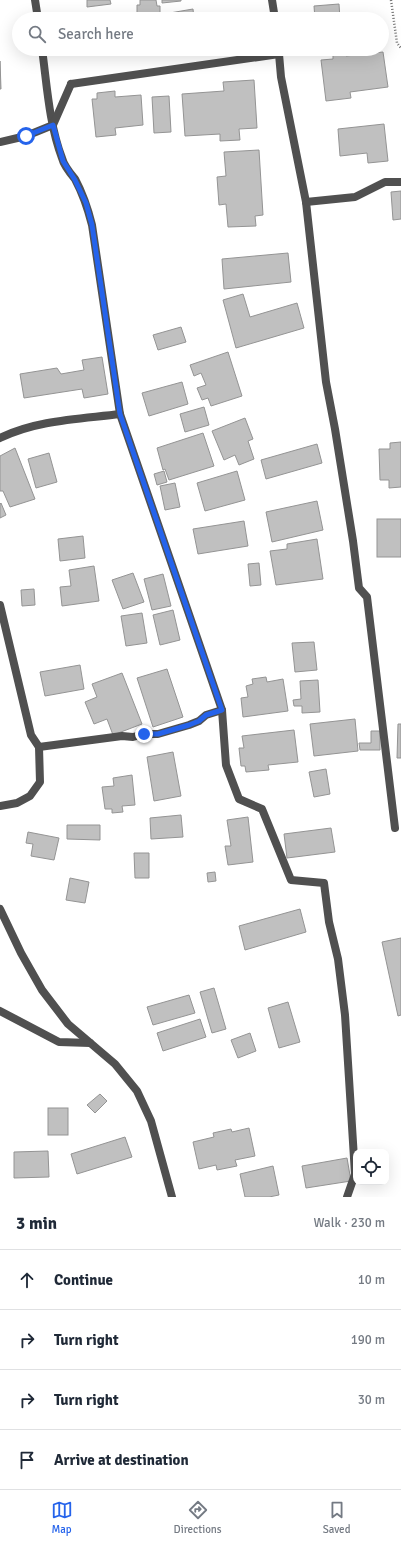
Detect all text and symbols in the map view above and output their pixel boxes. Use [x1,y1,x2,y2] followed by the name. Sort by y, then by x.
[12,12,389,56] search box
[26,23,48,45] icon: search
[58,25,134,43] text: Search here
[17,127,35,145] route start
[135,725,153,743] route end
[353,1149,389,1185] map controls
[353,1149,389,1185] button: locate
[16,1213,57,1234] text: 3 min
[314,1215,385,1231] text: Walk · 230 m
[16,1269,38,1291] icon: ahead
[54,1271,113,1289] text: Continue
[358,1272,385,1288] text: 10 m
[16,1329,38,1351] icon: right
[54,1331,119,1349] text: Turn right
[351,1332,385,1348] text: 190 m
[16,1389,38,1411] icon: right
[54,1391,119,1409] text: Turn right
[358,1392,385,1408] text: 30 m
[16,1449,38,1471] icon: arrive
[54,1451,189,1469] text: Arrive at destination
[51,1499,73,1536] tab: Map
[174,1499,222,1536] tab: Directions
[323,1499,350,1536] tab: Saved

